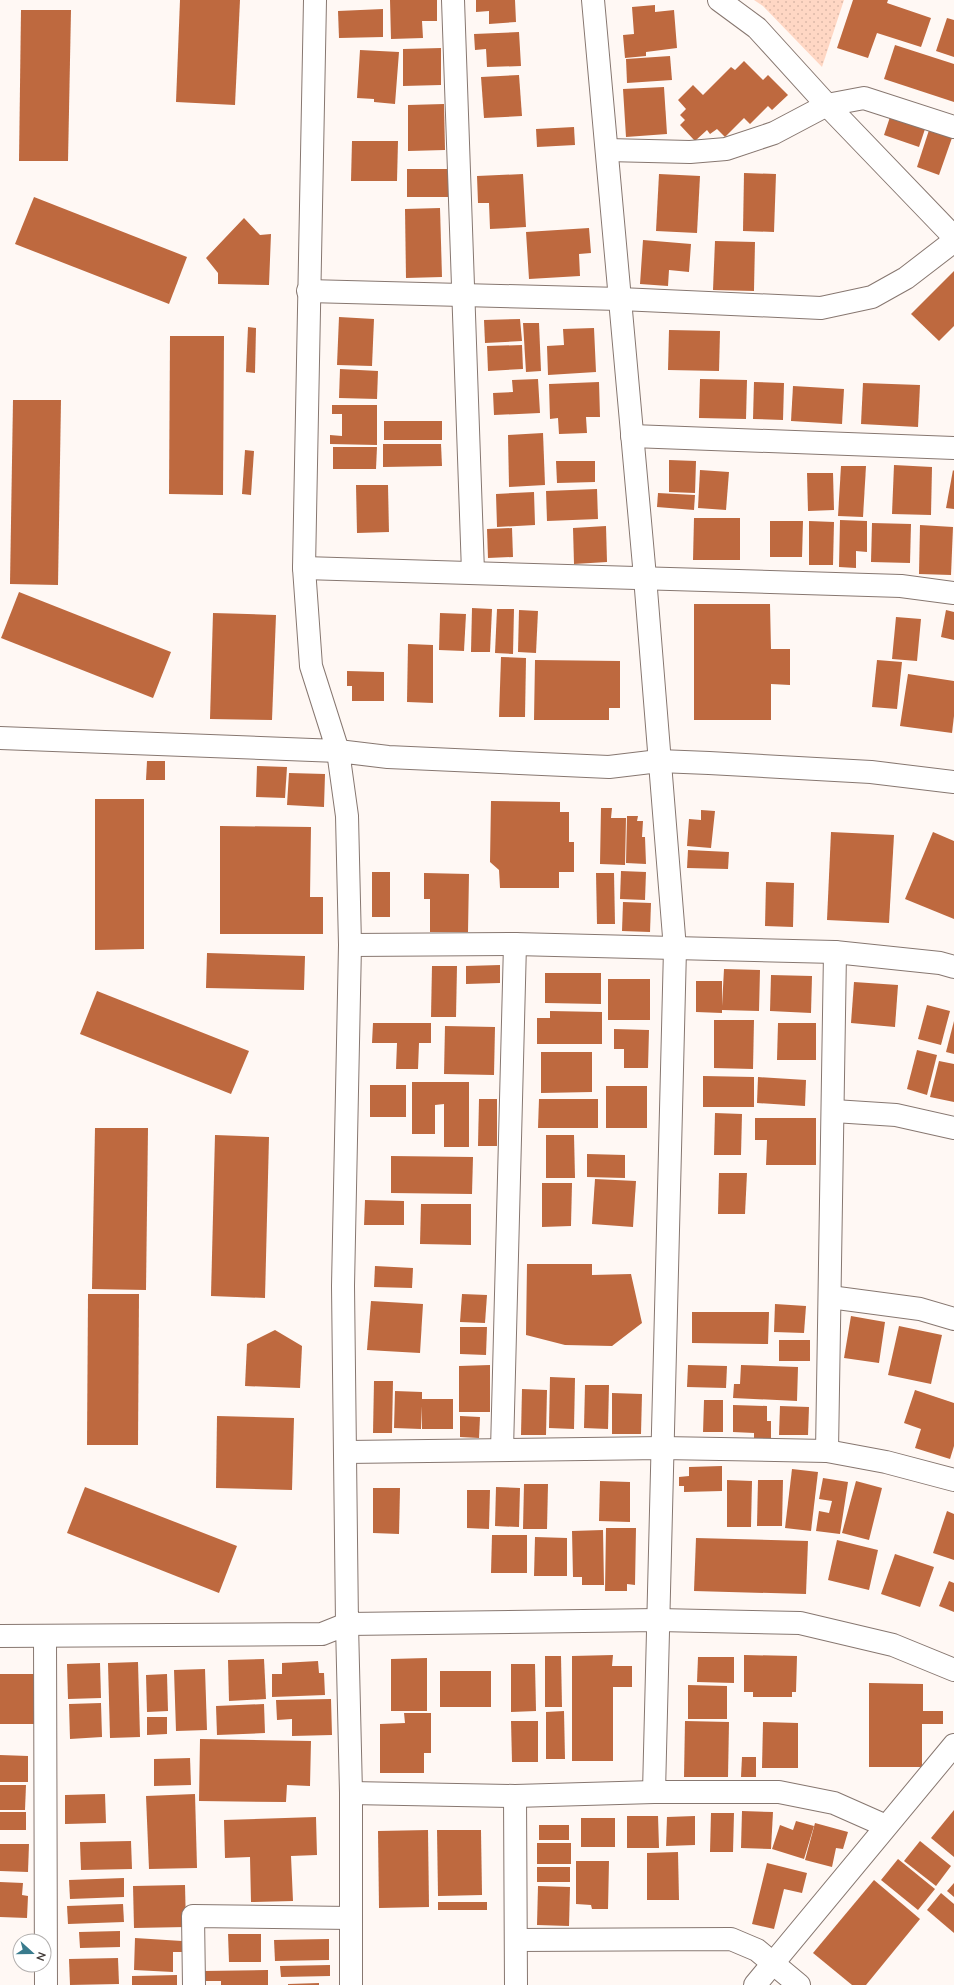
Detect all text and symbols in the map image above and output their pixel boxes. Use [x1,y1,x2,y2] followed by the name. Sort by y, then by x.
[12,1933,52,1973] north arrow
[32,1950,49,1963] text: N

